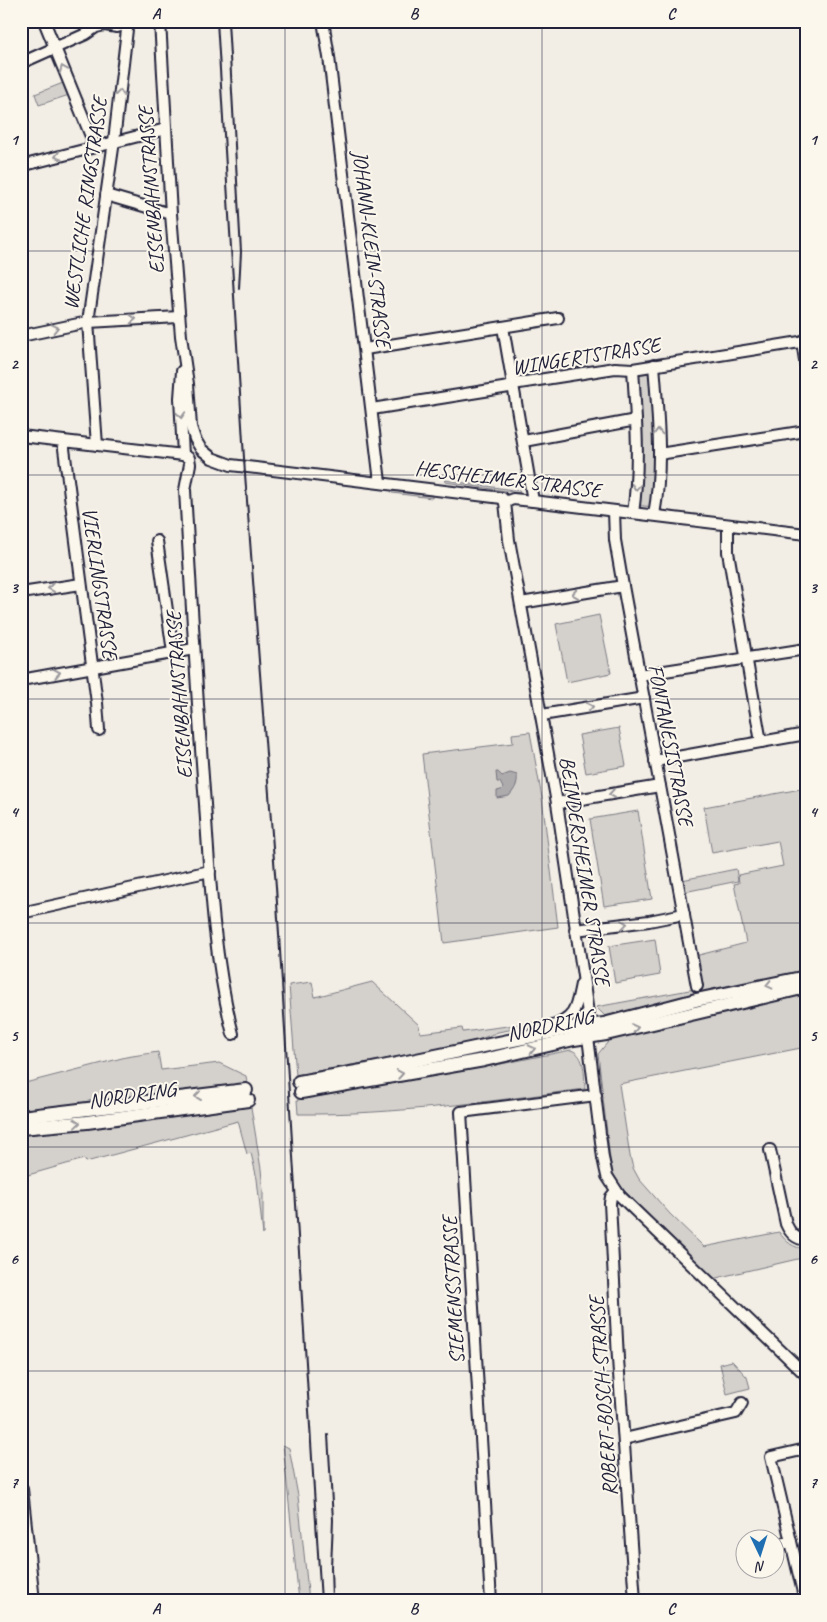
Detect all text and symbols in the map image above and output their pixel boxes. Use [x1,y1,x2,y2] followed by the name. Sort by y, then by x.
[152,4,162,24] text: A
[410,4,420,24] text: B
[667,4,677,24] text: C
[59,65,70,74] one-way arrow
[114,88,125,96] one-way arrow
[57,93,113,311] street label: WESTLICHE RINGSTRASSE
[132,103,170,275] street label: EISENBAHNSTRASSE
[10,130,19,150] text: 1
[809,130,818,150] text: 1
[347,148,397,351] street label: JOHANN-KLEIN-STRASSE
[54,150,63,161] one-way arrow
[130,314,138,325] one-way arrow
[50,324,59,334] one-way arrow
[510,331,665,381] street label: WINGERTSTRASSE
[10,354,19,374] text: 2
[809,354,818,374] text: 2
[175,412,186,420] one-way arrow
[653,428,664,436] one-way arrow
[414,455,605,504] street label: HESSHEIMER STRASSE
[631,483,642,491] one-way arrow
[77,506,124,663] street label: VIERLINGSTRASSE
[10,578,19,598] text: 3
[809,578,818,598] text: 3
[47,582,55,593] one-way arrow
[570,588,579,598] one-way arrow
[160,608,198,780] street label: EISENBAHNSTRASSE
[643,662,700,831] street label: FONTANESISTRASSE
[52,669,61,679] one-way arrow
[586,702,594,712] one-way arrow
[554,755,616,990] street label: BEINDERSHEIMER STRASSE
[608,788,616,799] one-way arrow
[10,802,19,822] text: 4
[809,802,818,822] text: 4
[620,919,628,930] one-way arrow
[764,980,773,990] one-way arrow
[504,1002,599,1047] street label: NORDRING
[631,1023,640,1033] one-way arrow
[11,1026,20,1046] text: 5
[810,1026,819,1046] text: 5
[527,1044,536,1055] one-way arrow
[396,1070,405,1080] one-way arrow
[87,1076,181,1114] street label: NORDRING
[194,1090,202,1101] one-way arrow
[74,1117,82,1128] one-way arrow
[436,1213,470,1365] street label: SIEMENSSTRASSE
[10,1249,19,1269] text: 6
[809,1249,818,1269] text: 6
[583,1293,623,1497] street label: ROBERT-BOSCH-STRASSE
[10,1473,19,1493] text: 7
[809,1473,818,1493] text: 7
[734,1530,784,1580] north arrow
[754,1558,766,1575] text: N
[152,1599,162,1619] text: A
[410,1599,420,1619] text: B
[667,1599,677,1619] text: C

